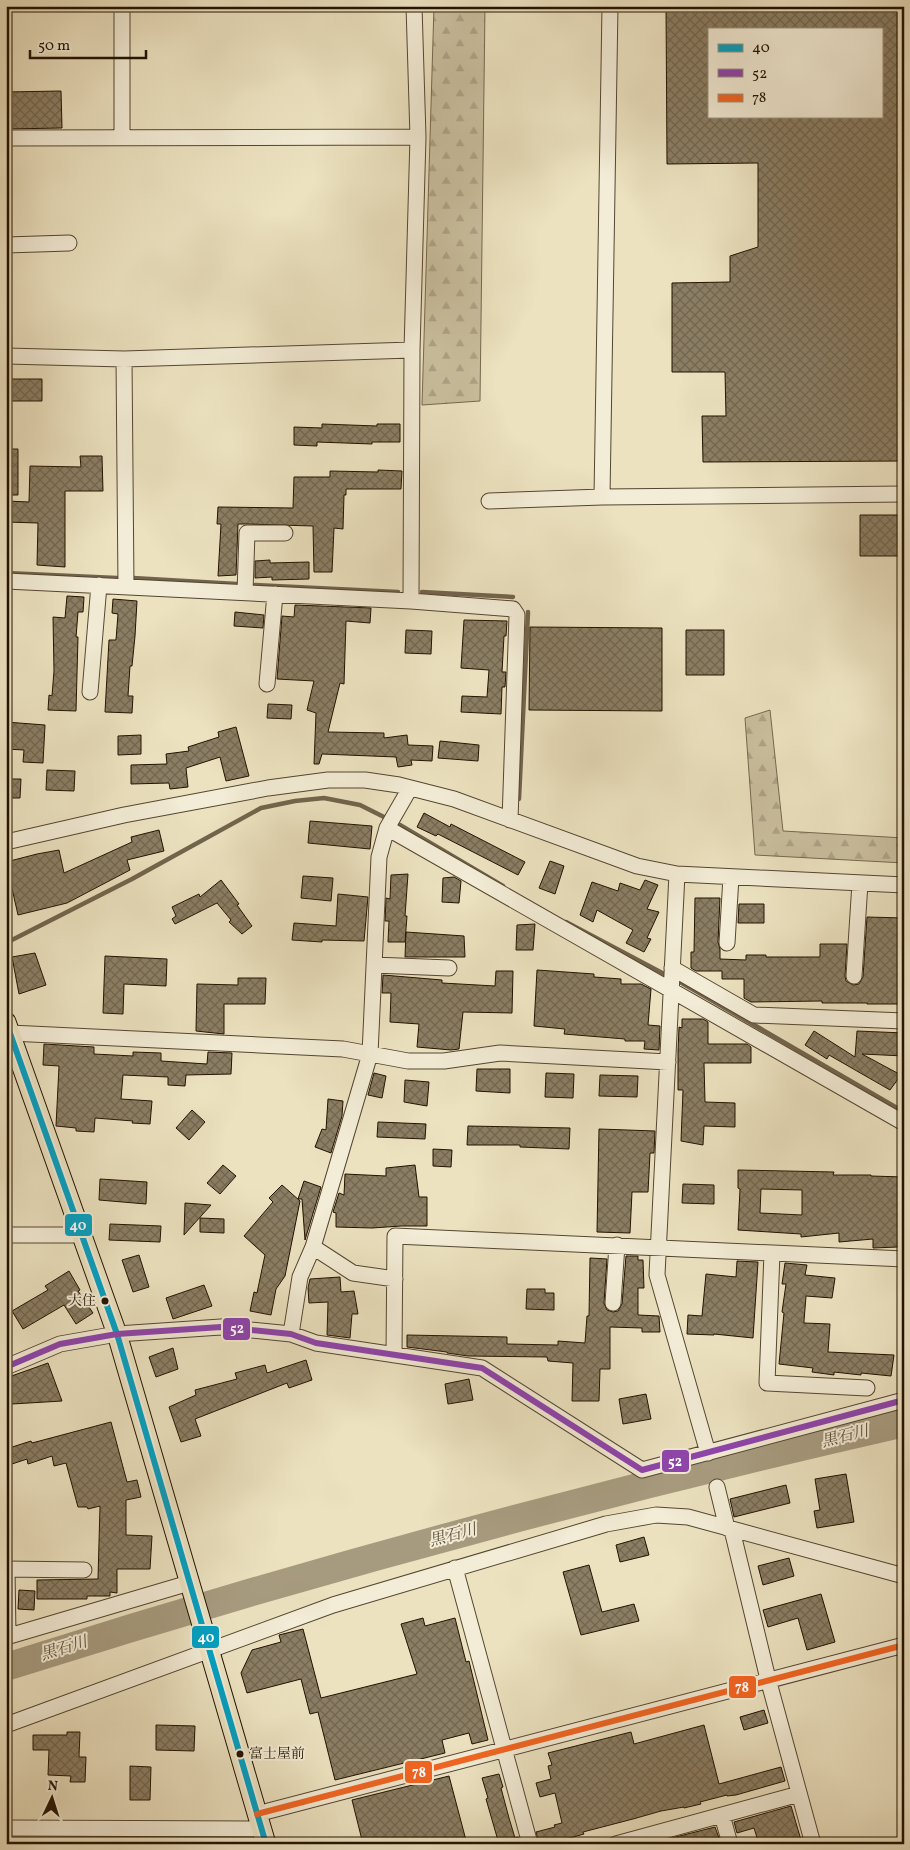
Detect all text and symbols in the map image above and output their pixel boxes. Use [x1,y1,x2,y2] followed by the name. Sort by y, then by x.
[30,28,146,60] scale bar
[708,28,882,118] legend
[38,36,70,57] text: 50 m
[752,38,770,59] text: 40
[752,64,767,85] text: 52
[752,88,766,109] text: 78
[64,1213,93,1237] line badge: 40
[70,1217,87,1236] text: 40
[68,1292,96,1311] place label: 大住
[100,1296,110,1306] marker: 大住
[222,1317,251,1341] line badge: 52
[230,1320,244,1339] text: 52
[819,1420,873,1453] water label: 黒石川
[661,1449,690,1473] line badge: 52
[668,1453,682,1472] text: 52
[427,1519,481,1553] water label: 黒石川
[191,1625,220,1649] line badge: 40
[198,1629,215,1648] text: 40
[38,1631,92,1667] water label: 黒石川
[728,1675,757,1699] line badge: 78
[735,1679,749,1698] text: 78
[249,1745,305,1764] place label: 富士屋前
[235,1749,245,1759] marker: 富士屋前
[404,1760,433,1784] line badge: 78
[412,1764,426,1783] text: 78
[28,1772,78,1822] north arrow
[47,1777,59,1796] text: N

